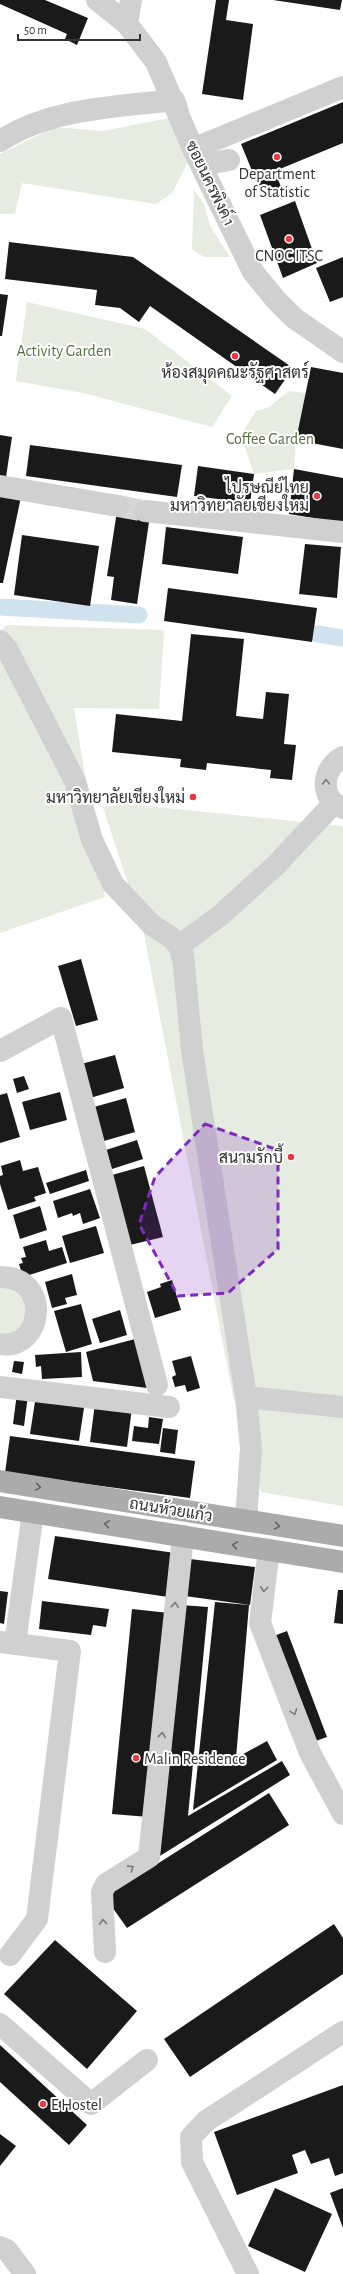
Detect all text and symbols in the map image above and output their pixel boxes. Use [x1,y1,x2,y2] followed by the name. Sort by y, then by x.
[18,16,140,42] scale bar
[24,24,47,36] text: 50 m
[183,136,242,229] street label: ซอยนครพิงค์ 1
[272,152,282,162] marker: Department of Statistic
[239,166,315,200] place label: Department of Statistic
[284,234,294,244] marker: CNOC ITSC
[255,248,323,264] place label: CNOC ITSC
[16,343,112,360] park label: Activity Garden
[230,351,240,361] marker: ห้องสมุดคณะรัฐศาสตร์
[161,360,309,384] place label: ห้องสมุดคณะรัฐศาสตร์
[226,431,314,447] park label: Coffee Garden
[170,475,309,514] place label: ไปรษณีย์ไทย มหาวิทยาลัยเชียงใหม่
[312,491,322,501] marker: ไปรษณีย์ไทย มหาวิทยาลัยเชียงใหม่
[322,779,330,785] one-way arrow
[46,786,185,806] place label: มหาวิทยาลัยเชียงใหม่
[188,792,198,802] marker: มหาวิทยาลัยเชียงใหม่
[219,1143,284,1166] place label: สนามรักบี้
[286,1152,296,1162] marker: สนามรักบี้
[35,1482,42,1491] one-way arrow
[128,1493,214,1524] street label: ถนนห้วยแก้ว
[104,1520,110,1529] one-way arrow
[274,1521,280,1530] one-way arrow
[232,1541,238,1550] one-way arrow
[260,1586,269,1592] one-way arrow
[171,1602,180,1608] one-way arrow
[290,1708,298,1715] one-way arrow
[157,1732,166,1738] one-way arrow
[144,1751,246,1767] place label: Malin Residence
[131,1753,141,1763] marker: Malin Residence
[127,1866,134,1873] one-way arrow
[99,1919,108,1925] one-way arrow
[51,2097,102,2113] place label: E Hostel
[38,2099,48,2109] marker: E Hostel

